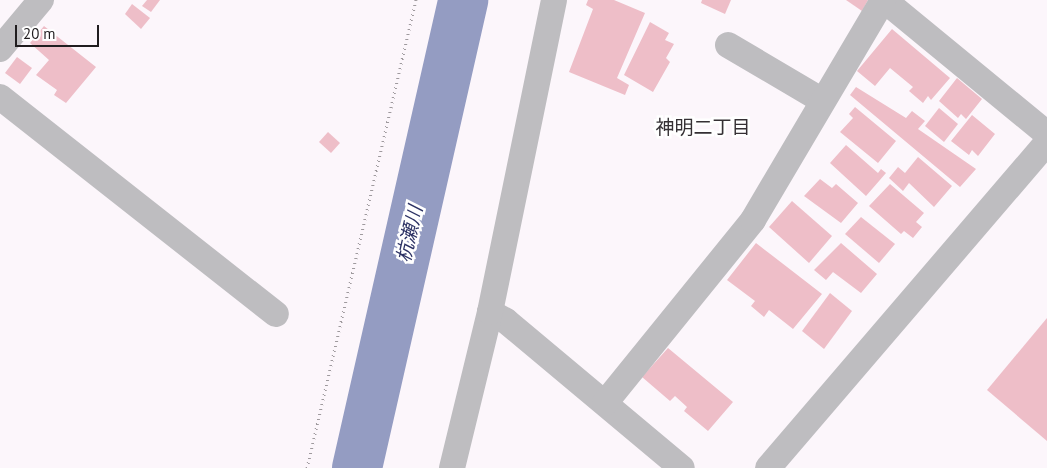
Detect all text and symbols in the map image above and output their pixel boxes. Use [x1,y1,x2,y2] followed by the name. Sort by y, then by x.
[18,15,101,47] scale bar
[23,24,56,43] text: 20 m
[656,117,750,139] district label: 神明二丁目
[392,204,428,264] water label: 杭瀬川

